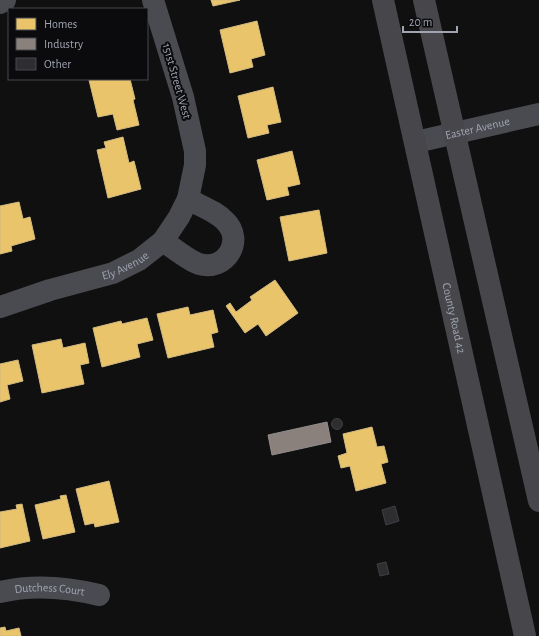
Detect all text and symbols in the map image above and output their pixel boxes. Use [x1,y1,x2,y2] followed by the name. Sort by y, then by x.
[8,8,148,80] legend
[403,8,457,34] scale bar
[409,16,432,28] text: 20 m
[44,18,77,30] text: Homes
[44,38,83,51] text: Industry
[161,42,194,120] street label: 151st Street West
[44,58,71,70] text: Other
[444,115,511,141] street label: Easter Avenue
[100,249,151,282] street label: Ely Avenue
[440,282,468,355] street label: County Road 42
[14,581,86,598] street label: Dutchess Court

